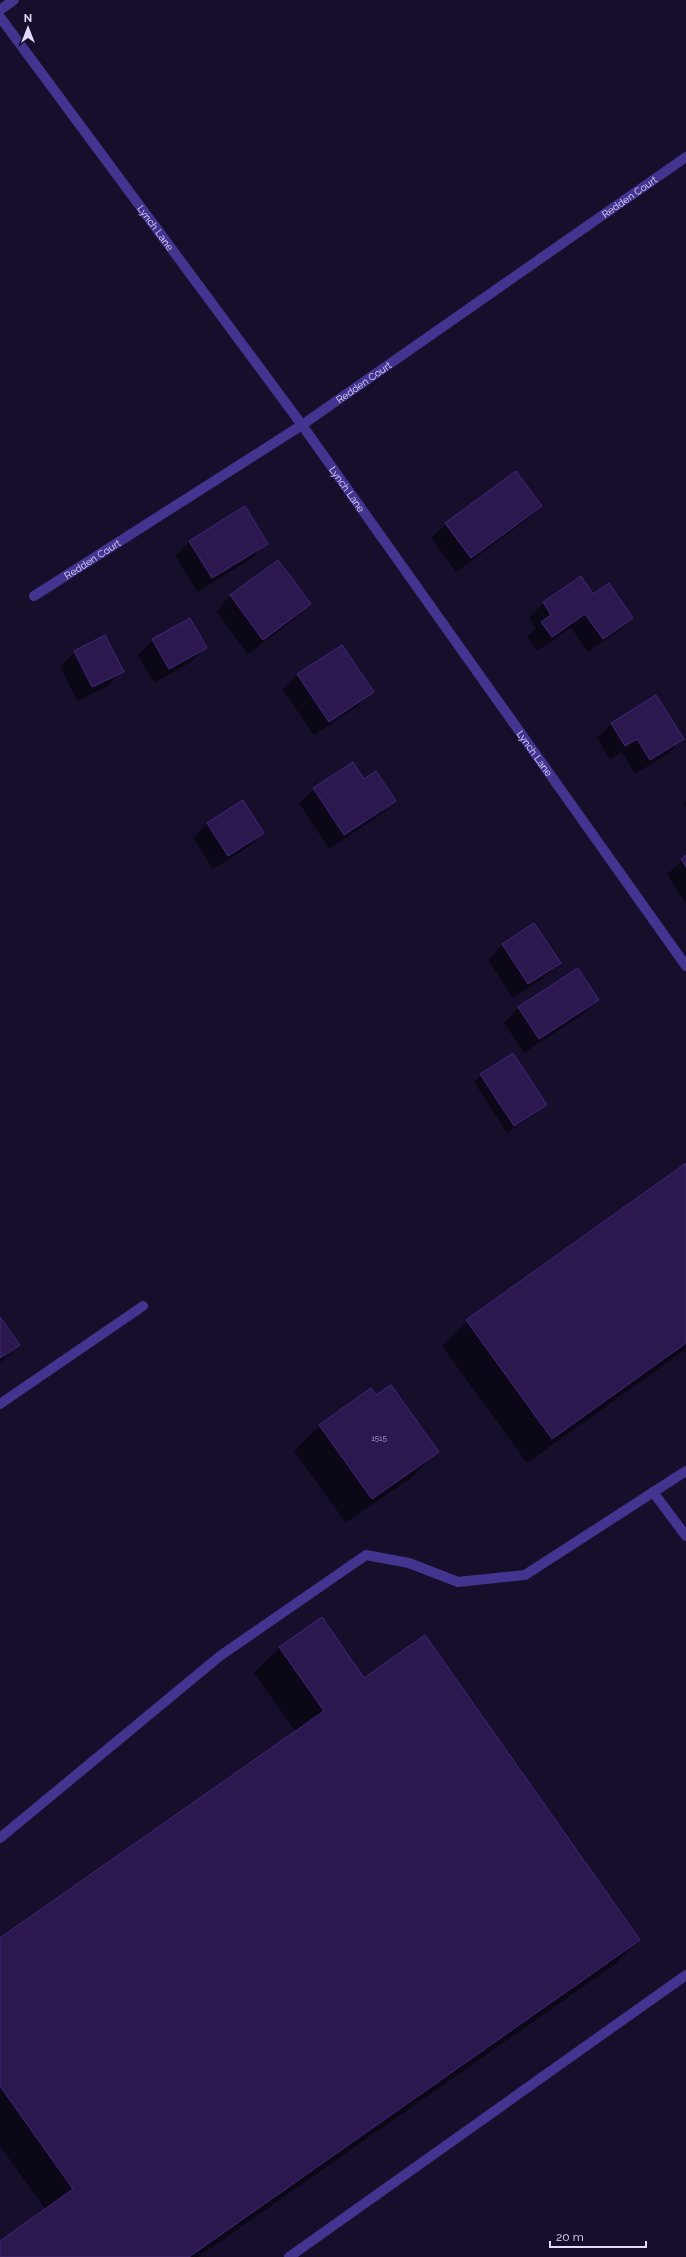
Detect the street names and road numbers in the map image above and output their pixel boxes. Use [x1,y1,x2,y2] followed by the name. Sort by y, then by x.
[600,173,659,220] street label: Redden Court
[136,203,176,252] street label: Lynch Lane
[334,359,394,405] street label: Redden Court
[327,464,367,514] street label: Lynch Lane
[62,537,123,581] street label: Redden Court
[515,728,555,778] street label: Lynch Lane

